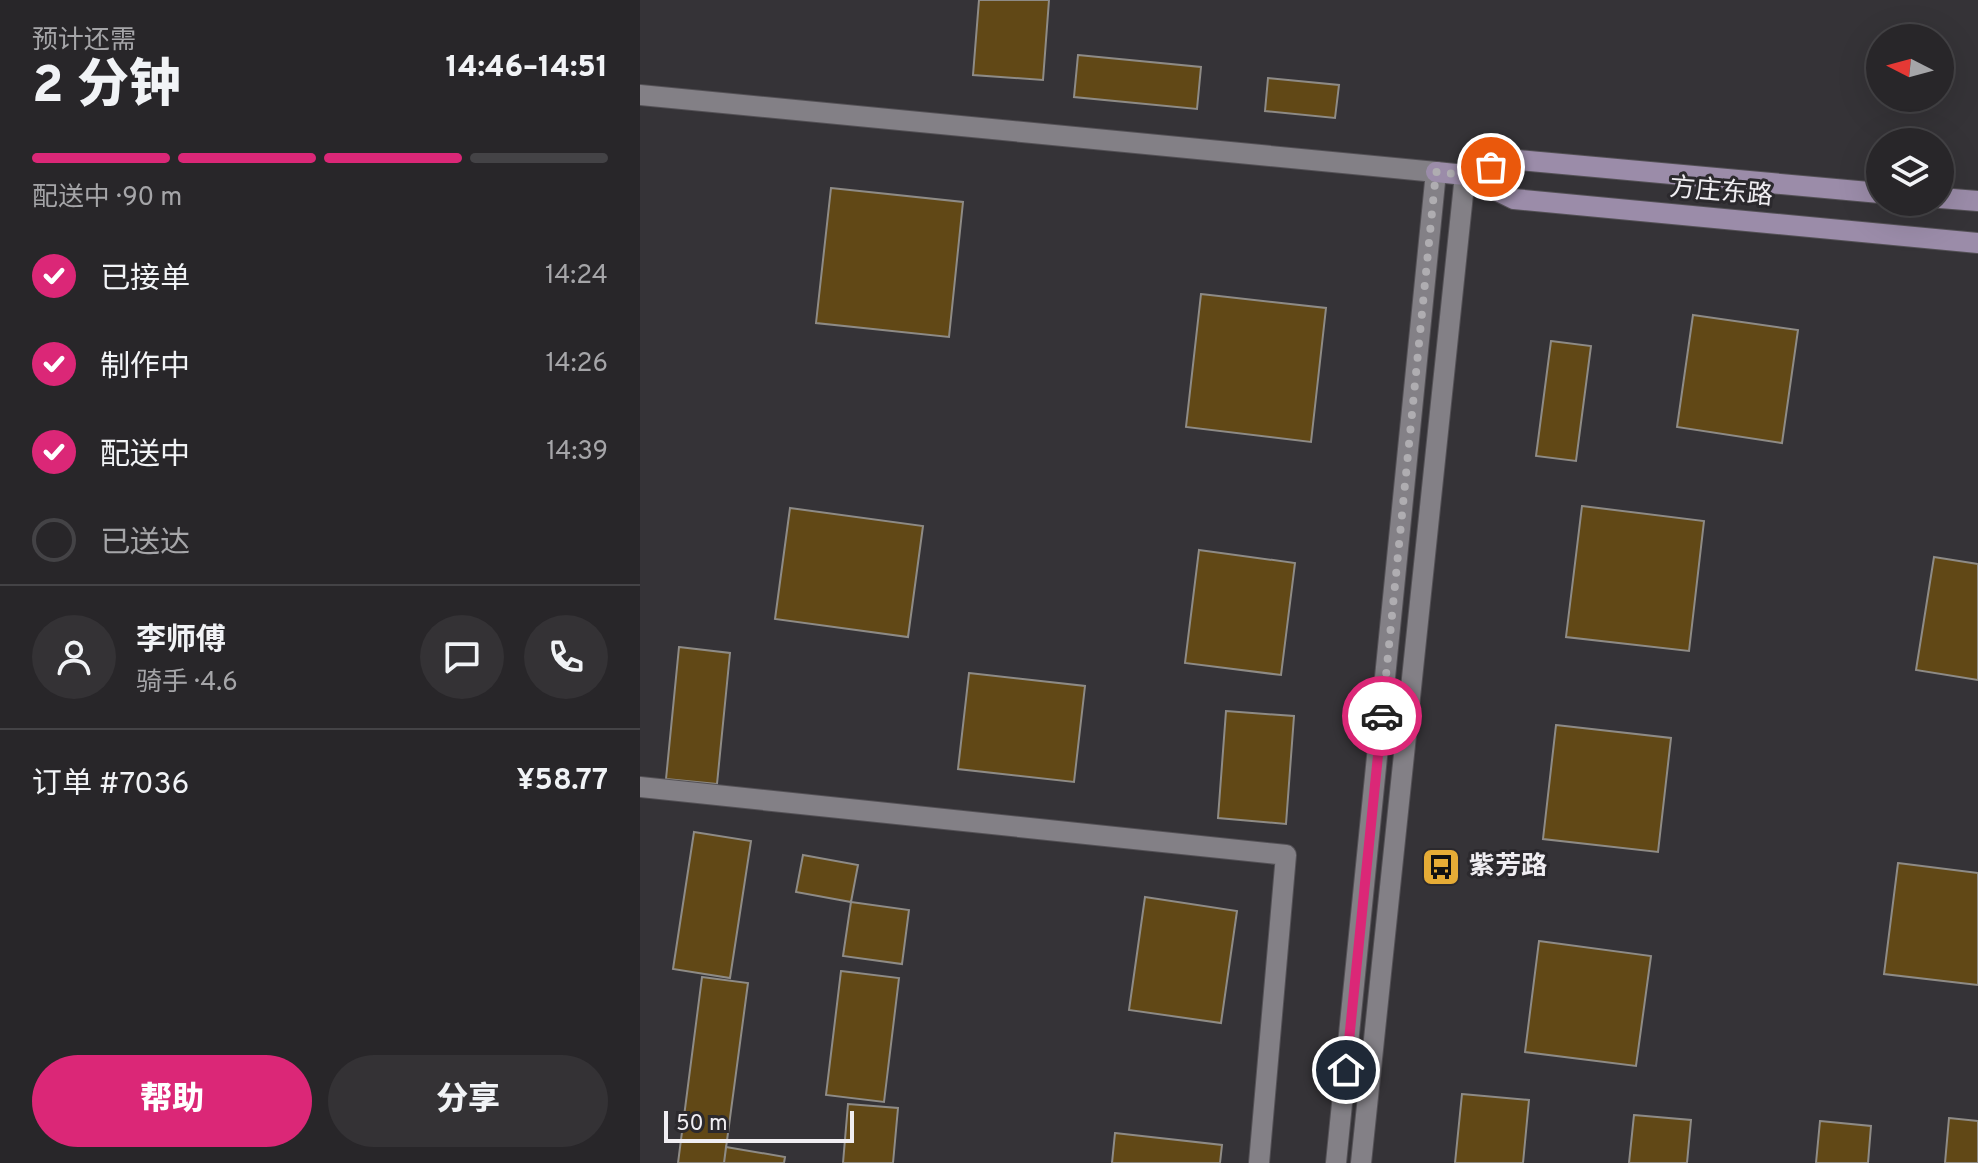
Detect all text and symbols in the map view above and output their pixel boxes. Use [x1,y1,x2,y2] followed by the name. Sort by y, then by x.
[1866,24,1954,112] north arrow
[1866,24,1954,216] map controls
[32,25,136,58] text: 预计还需
[446,50,608,87] text: 14:46–14:51
[32,55,181,121] text: 2 分钟
[1866,128,1954,216] button: layers
[1457,133,1525,201] pin
[1469,145,1513,189] icon: bag
[1668,172,1774,214] street label: 方庄东路
[32,182,182,215] text: 配送中 · 90 m
[32,254,76,298] icon: check
[545,260,608,293] text: 14:24
[100,262,190,299] text: 已接单
[32,342,76,386] icon: check
[545,348,608,381] text: 14:26
[100,350,190,387] text: 制作中
[32,430,76,474] icon: check
[546,436,608,469] text: 14:39
[100,438,190,475] text: 配送中
[100,526,190,563] text: 已送达
[32,615,116,699] button: person
[420,615,504,699] button: chat
[524,615,608,699] button: phone
[136,623,226,660] text: 李师傅
[136,667,238,700] text: 骑手 · 4.6
[1342,676,1422,756] courier
[1360,694,1404,738] icon: car
[516,763,608,800] text: ¥58.77
[32,767,190,804] text: 订单 #7036
[1420,846,1462,888] bus stop icon: 紫芳路
[1469,851,1547,884] place label: 紫芳路
[1312,1036,1380,1104] pin
[1324,1048,1368,1092] icon: home
[32,1055,312,1147] button: 帮助
[328,1055,608,1147] button: 分享
[664,1107,854,1143] scale bar
[676,1111,728,1138] text: 50 m

